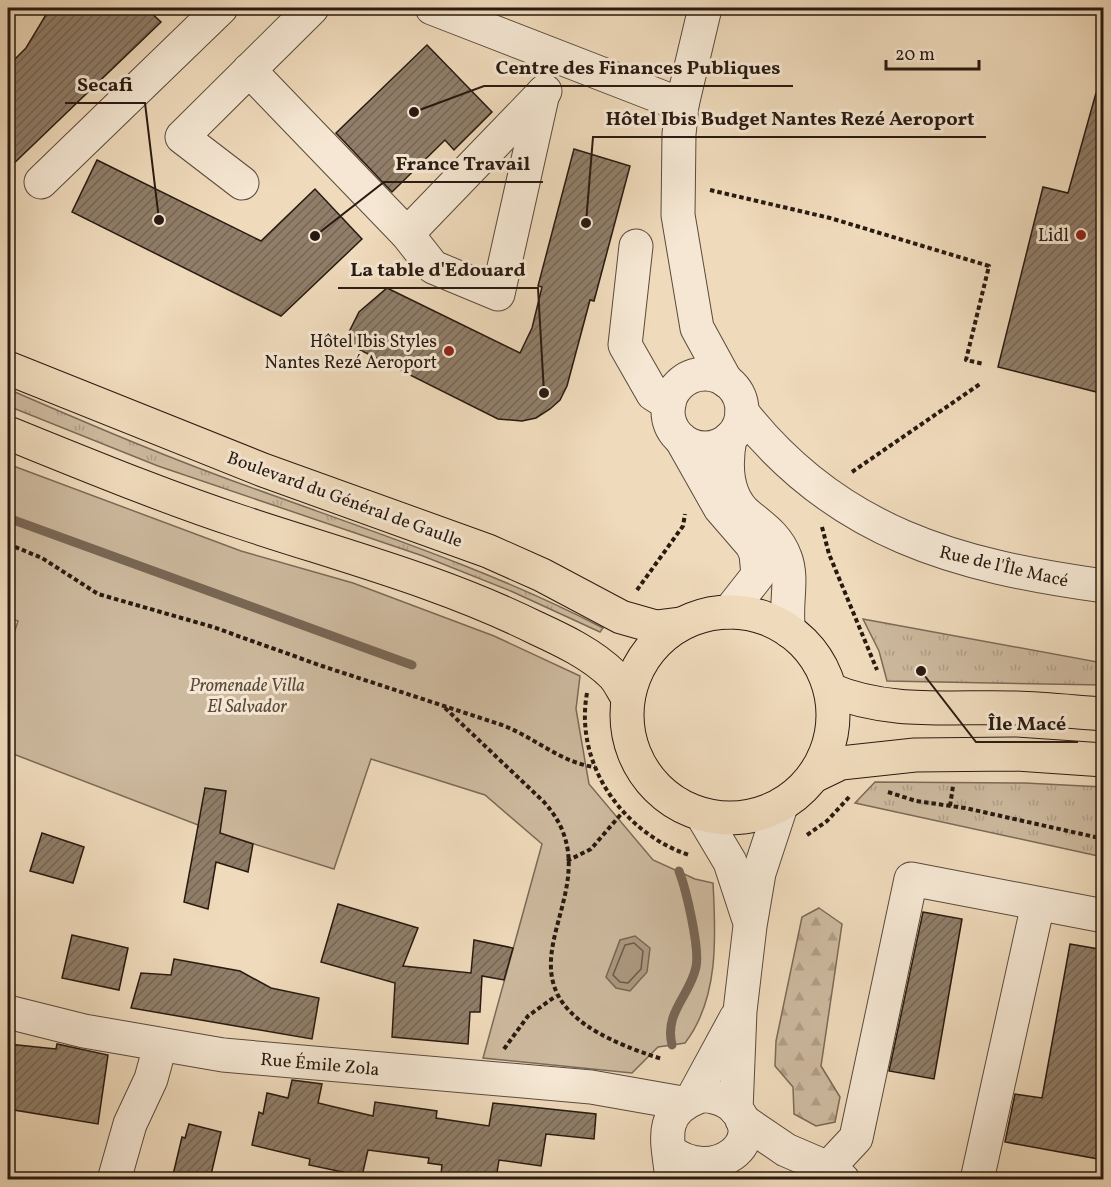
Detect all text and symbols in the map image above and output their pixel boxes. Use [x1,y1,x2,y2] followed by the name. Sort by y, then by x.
[886,33,979,71] scale bar
[895,43,935,68] text: 20 m
[484,48,793,86] callout: Centre des Finances Publiques
[496,55,780,83] text: Centre des Finances Publiques
[65,65,145,103] callout: Secafi
[77,72,133,100] text: Secafi
[593,99,986,137] callout: Hôtel Ibis Budget Nantes Rezé Aeroport
[605,106,975,134] text: Hôtel Ibis Budget Nantes Rezé Aeroport
[384,144,543,182] callout: France Travail
[396,151,531,179] text: France Travail
[1038,224,1069,249] place label: Lidl
[1074,228,1088,242] marker: Lidl
[338,250,538,288] callout: La table d'Edouard
[350,257,526,285] text: La table d'Edouard
[265,330,437,376] place label: Hôtel Ibis Styles Nantes Rezé Aeroport
[442,344,456,358] marker: Hôtel Ibis Styles Nantes Rezé Aeroport
[223,446,466,555] street label: Boulevard du Général de Gaulle
[937,540,1071,594] street label: Rue de l'Île Macé
[189,674,305,720] park label: Promenade Villa El Salvador
[976,704,1078,742] callout: Île Macé
[988,711,1066,739] text: Île Macé
[259,1048,380,1083] street label: Rue Émile Zola

